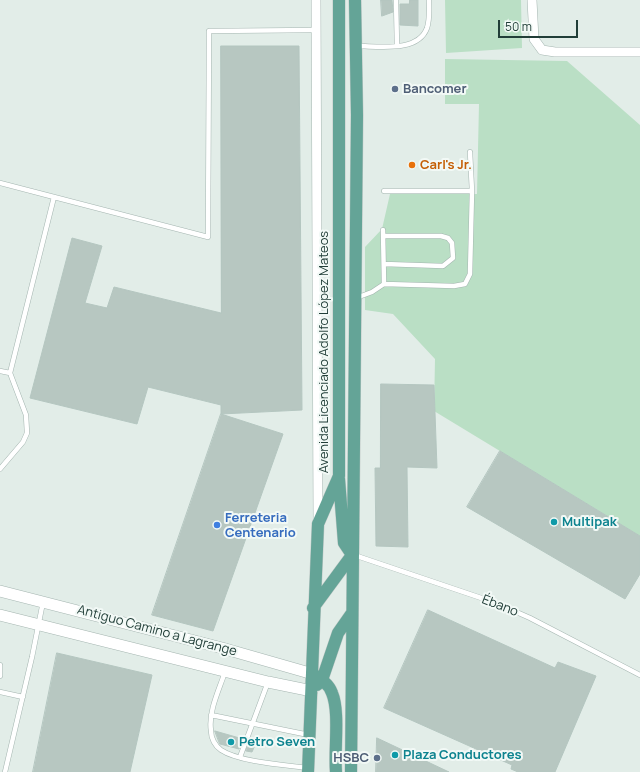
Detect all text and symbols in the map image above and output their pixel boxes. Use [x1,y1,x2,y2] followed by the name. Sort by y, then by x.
[500,12,580,38] scale bar
[505,18,532,35] text: 50 m
[403,81,467,97] place label: Bancomer
[390,84,400,94] marker: Bancomer
[420,157,472,173] place label: Carl's Jr.
[407,160,417,170] marker: Carl's Jr.
[316,231,332,473] street label: Avenida Licenciado Adolfo López Mateos
[225,510,296,541] place label: Ferreteria Centenario
[562,514,617,530] place label: Multipak
[549,517,559,527] marker: Multipak
[212,520,222,530] marker: Ferreteria Centenario
[480,592,520,620] street label: Ébano
[76,602,238,660] street label: Antiguo Camino a Lagrange
[239,734,315,750] place label: Petro Seven
[226,737,236,747] marker: Petro Seven
[403,747,522,763] place label: Plaza Conductores
[333,750,369,766] place label: HSBC
[390,750,400,760] marker: Plaza Conductores
[372,753,382,763] marker: HSBC

